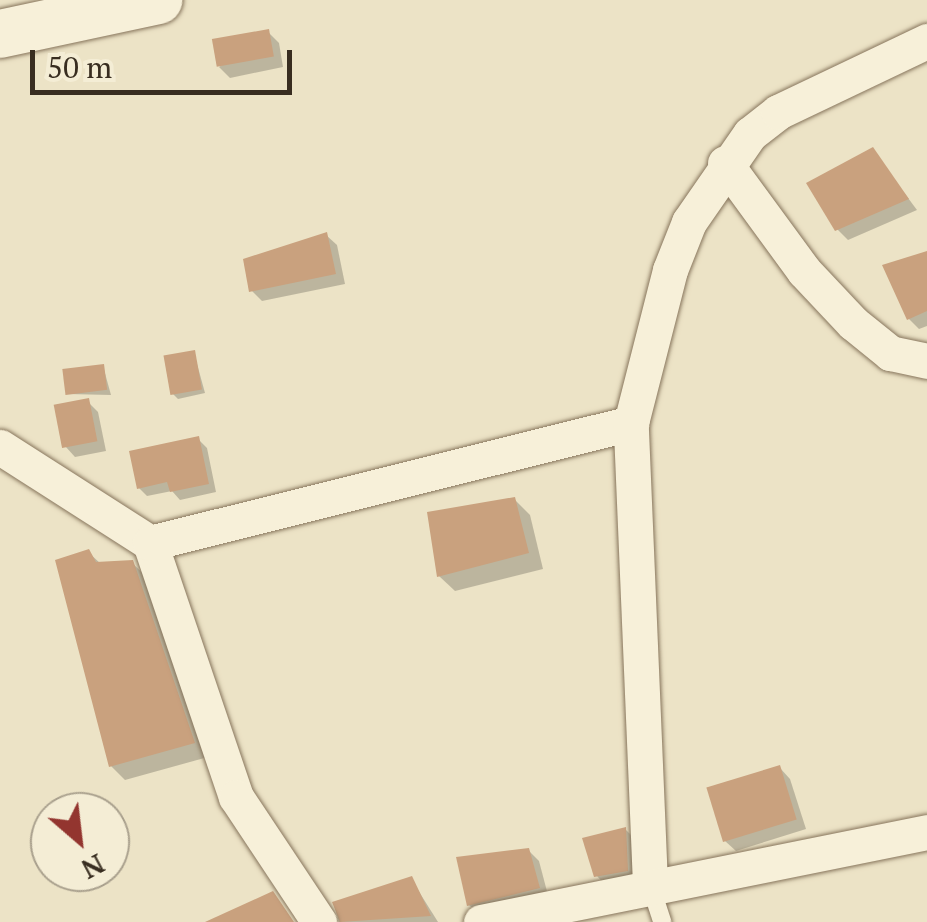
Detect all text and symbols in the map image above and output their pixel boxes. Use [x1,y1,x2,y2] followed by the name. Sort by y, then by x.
[35,30,298,92] scale bar
[47,47,112,87] text: 50 m
[30,792,130,892] north arrow
[75,846,111,888] text: N

